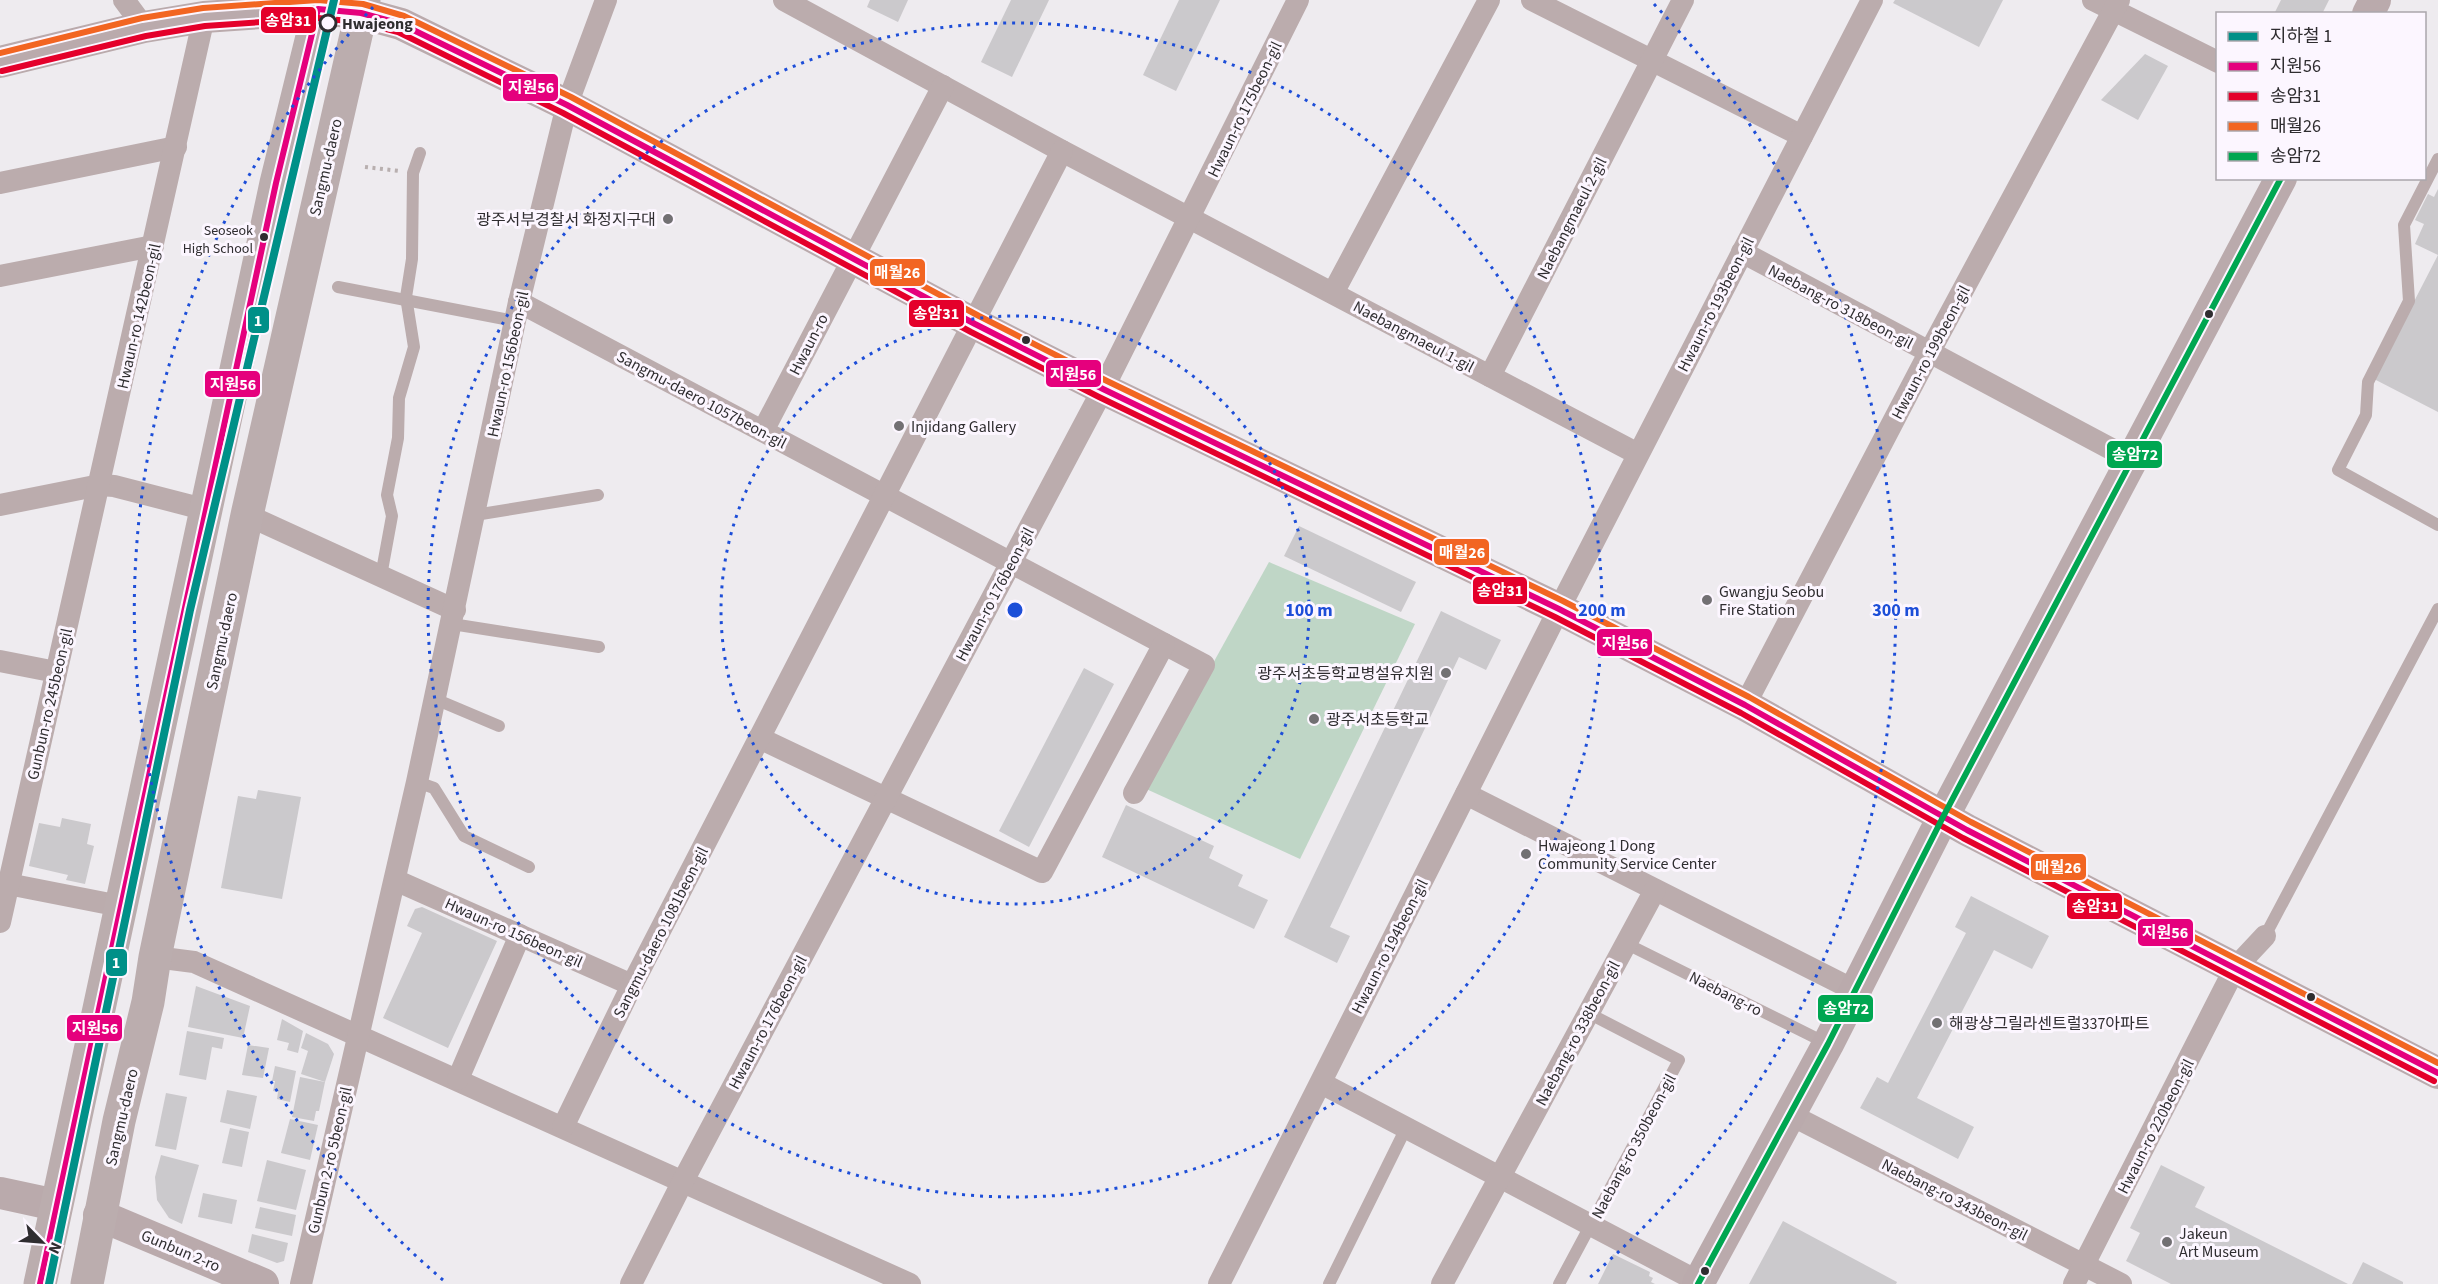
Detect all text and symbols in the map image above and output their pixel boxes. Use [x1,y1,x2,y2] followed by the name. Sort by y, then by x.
[260,6,317,34] line badge: 송암31
[265,10,311,32] text: 송암31
[2216,12,2426,180] legend
[342,13,413,35] place label: Hwajeong
[319,14,337,32] marker: Hwajeong
[2270,24,2332,49] text: 지하철 1
[1202,38,1287,181] street label: Hwaun-ro 175beon-gil
[2270,54,2321,79] text: 지원56
[502,73,559,102] line badge: 지원56
[508,77,554,99] text: 지원56
[2270,84,2321,109] text: 송암31
[2270,114,2321,139] text: 매월26
[304,116,348,218] street label: Sangmu-daero
[2270,144,2321,169] text: 송암72
[1532,154,1612,283] street label: Naebangmaeul 2-gil
[476,209,656,231] place label: 광주서부경찰서 화정지구대
[661,212,675,226] marker: 광주서부경찰서 화정지구대
[183,221,253,259] place label: Seoseok High School
[258,231,270,243] marker: Seoseok High School
[1672,233,1759,376] street label: Hwaun-ro 193beon-gil
[112,241,166,391] street label: Hwaun-ro 142beon-gil
[869,258,926,287] line badge: 매월26
[1764,259,1917,354] street label: Naebang-ro 318beon-gil
[874,262,920,284] text: 매월26
[1886,282,1975,423] street label: Hwaun-ro 199beon-gil
[482,289,534,439] street label: Hwaun-ro 156beon-gil
[1349,296,1478,378] street label: Naebangmaeul 1-gil
[908,299,965,328] line badge: 송암31
[913,303,959,325] text: 송암31
[247,306,270,334] line badge: 1
[2203,308,2215,320] unlabelled marker
[254,310,262,332] text: 1
[784,310,834,379] street label: Hwaun-ro
[1020,334,1032,346] unlabelled marker
[613,346,790,454] street label: Sangmu-daero 1057beon-gil
[1045,359,1102,388] line badge: 지원56
[1050,364,1096,386] text: 지원56
[204,370,261,398] line badge: 지원56
[210,374,256,396] text: 지원56
[911,416,1017,438] place label: Injidang Gallery
[892,419,906,433] marker: Injidang Gallery
[2106,440,2163,469] line badge: 송암72
[2112,444,2158,466] text: 송암72
[950,524,1039,665] street label: Hwaun-ro 176beon-gil
[1433,538,1490,566] line badge: 매월26
[1439,542,1485,564] text: 매월26
[1472,576,1528,605] line badge: 송암31
[1477,580,1523,602] text: 송암31
[1719,581,1824,621] place label: Gwangju Seobu Fire Station
[201,590,243,692] street label: Sangmu-daero
[1700,593,1714,607] marker: Gwangju Seobu Fire Station
[1285,598,1333,623] text: 100 m
[1578,598,1626,623] text: 200 m
[1872,598,1920,623] text: 300 m
[1005,600,1025,620] centre of rings
[22,626,78,782] street label: Gunbun-ro 245beon-gil
[1596,628,1653,657] line badge: 지원56
[1602,633,1648,655] text: 지원56
[1257,663,1434,685] place label: 광주서초등학교병설유치원
[1439,666,1453,680] marker: 광주서초등학교병설유치원
[1326,709,1429,731] place label: 광주서초등학교
[1307,712,1321,726] marker: 광주서초등학교
[1538,835,1717,875] place label: Hwajeong 1 Dong Community Service Center
[608,843,714,1022] street label: Sangmu-daero 1081beon-gil
[1519,847,1533,861] marker: Hwajeong 1 Dong Community Service Center
[2030,853,2087,881] line badge: 매월26
[2035,857,2081,879] text: 매월26
[1346,875,1433,1018] street label: Hwaun-ro 194beon-gil
[2066,892,2123,920] line badge: 송암31
[441,893,586,973] street label: Hwaun-ro 156beon-gil
[2072,896,2118,918] text: 송암31
[2137,918,2194,947] line badge: 지원56
[2142,922,2188,944] text: 지원56
[105,948,128,977] line badge: 1
[112,952,120,974] text: 1
[723,952,812,1093] street label: Hwaun-ro 176beon-gil
[1530,957,1625,1110] street label: Naebang-ro 338beon-gil
[1685,966,1766,1022] street label: Naebang-ro
[2305,991,2317,1003] unlabelled marker
[1817,994,1874,1023] line badge: 송암72
[1823,998,1869,1020] text: 송암72
[1949,1013,2150,1035] place label: 해광샹그릴라센트럴337아파트
[66,1014,123,1042] line badge: 지원56
[1930,1016,1944,1030] marker: 해광샹그릴라센트럴337아파트
[72,1018,118,1040] text: 지원56
[2112,1055,2199,1198] street label: Hwaun-ro 220beon-gil
[100,1066,144,1168] street label: Sangmu-daero
[1586,1070,1681,1223] street label: Naebang-ro 350beon-gil
[302,1085,358,1236] street label: Gunbun 2-ro 5beon-gil
[1878,1153,2031,1246] street label: Naebang-ro 343beon-gil
[12,1212,72,1272] north arrow
[2179,1223,2259,1263] place label: Jakeun Art Museum
[138,1224,223,1277] street label: Gunbun 2-ro
[2160,1235,2174,1249] marker: Jakeun Art Museum
[42,1238,67,1257] text: N
[1699,1265,1711,1277] unlabelled marker

